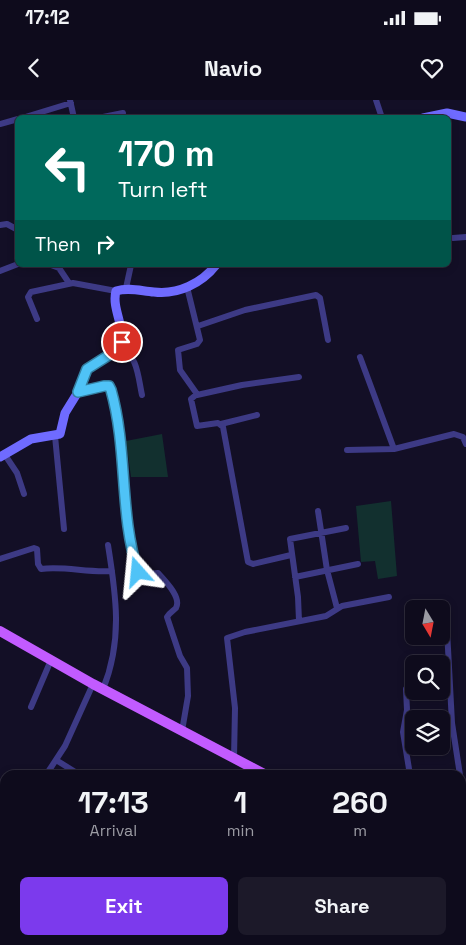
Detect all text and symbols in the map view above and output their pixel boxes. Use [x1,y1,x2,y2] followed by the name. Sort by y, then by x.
[25,5,70,30] text: 17:12
[20,54,48,82] icon: back
[204,54,262,82] text: Navio
[418,54,446,82] icon: heart
[118,132,215,176] text: 170 m
[35,135,100,200] icon: left
[118,175,208,203] text: Turn left
[91,230,119,258] icon: right
[35,232,81,257] text: Then
[101,321,143,363] pin
[108,328,136,356] icon: arrive
[111,545,163,597] position arrow
[405,600,450,645] north arrow
[405,600,450,755] map controls
[405,655,450,700] button: search
[405,710,450,755] button: layers
[78,783,149,822] text: 17:13
[234,783,247,822] text: 1
[332,783,388,822] text: 260
[90,820,137,841] text: Arrival
[227,820,254,841] text: min
[353,820,367,841] text: m
[20,877,228,935] button: Exit
[238,877,446,935] button: Share

